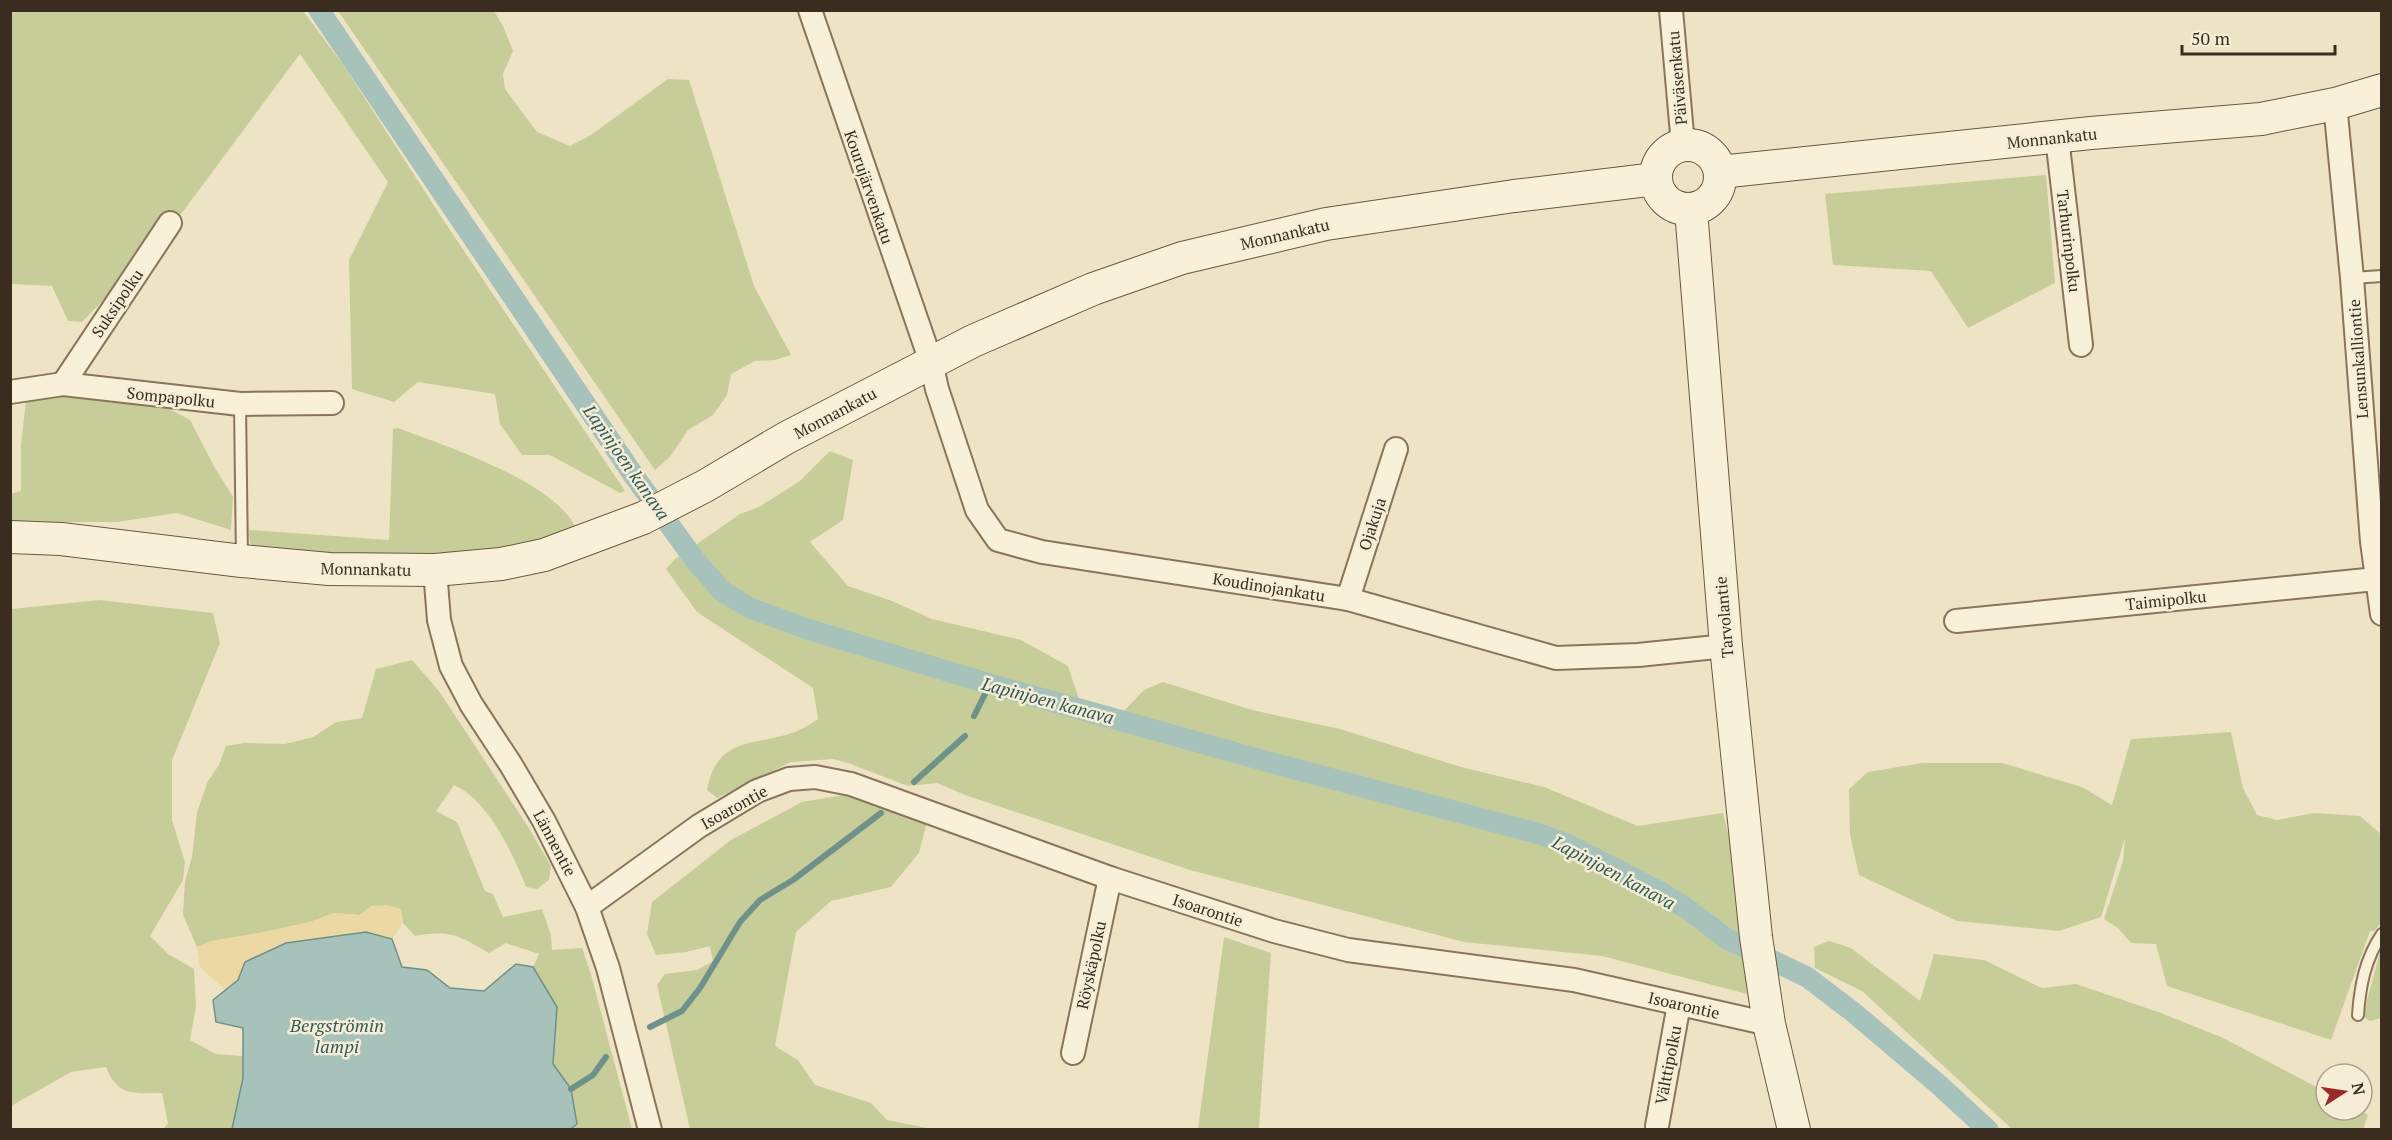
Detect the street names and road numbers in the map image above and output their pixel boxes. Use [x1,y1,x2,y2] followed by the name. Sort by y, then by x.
[1662,30,1692,126] street label: Päiväsenkatu
[2006,122,2098,154] street label: Monnankatu
[839,127,899,247] street label: Kourujärvenkatu
[2052,189,2086,293] street label: Tarhurinpolku
[1238,213,1332,255] street label: Monnankatu
[86,265,148,341] street label: Suksipolku
[2343,298,2373,420] street label: Lensunkalliontie
[126,381,216,413] street label: Sompapolku
[790,382,880,444] street label: Monnankatu
[1353,495,1391,553] street label: Ojakuja
[320,557,412,581] street label: Monnankatu
[1211,567,1327,607] street label: Koudinojankatu
[1709,575,1739,659] street label: Tarvolantie
[2125,585,2207,615] street label: Taimipolku
[697,780,771,834] street label: Isoarontie
[528,806,582,880] street label: Lännentie
[1170,888,1246,932] street label: Isoarontie
[1071,919,1111,1011] street label: Röyskäpolku
[1646,986,1722,1024] street label: Isoarontie
[1650,1024,1686,1106] street label: Välttipolku

